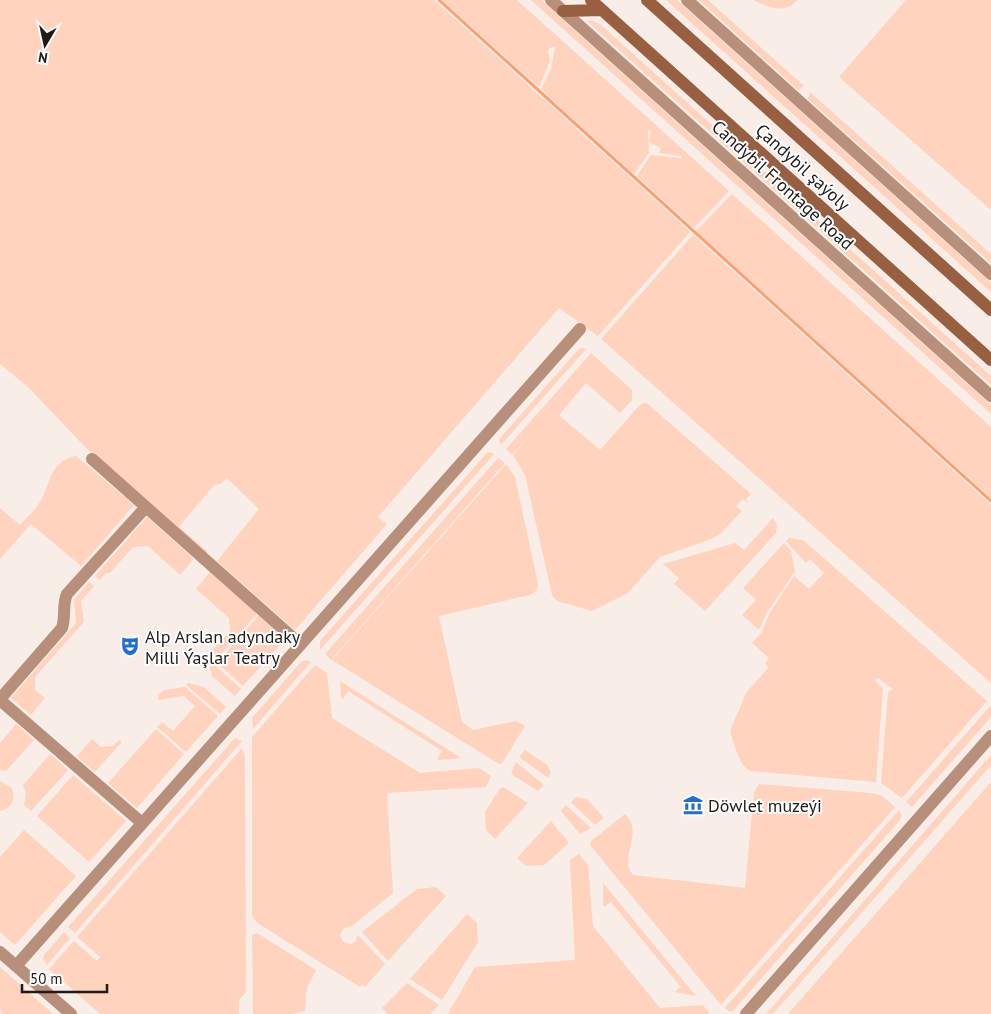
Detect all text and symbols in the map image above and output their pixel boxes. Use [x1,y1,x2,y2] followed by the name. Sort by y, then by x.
[20,20,70,70] north arrow
[37,48,49,67] text: N
[707,115,859,255] street label: Candybil Frontage Road
[751,118,856,216] street label: Çandybil şaýoly
[145,625,301,669] place label: Alp Arslan adyndaky Milli Ýaşlar Teatry
[119,635,141,657] theatre icon: Alp Arslan adyndaky Milli Ýaşlar Teatry
[682,794,704,816] museum icon: Döwlet muzeýi
[708,794,822,817] place label: Döwlet muzeýi
[22,962,108,994] scale bar
[30,969,63,988] text: 50 m

